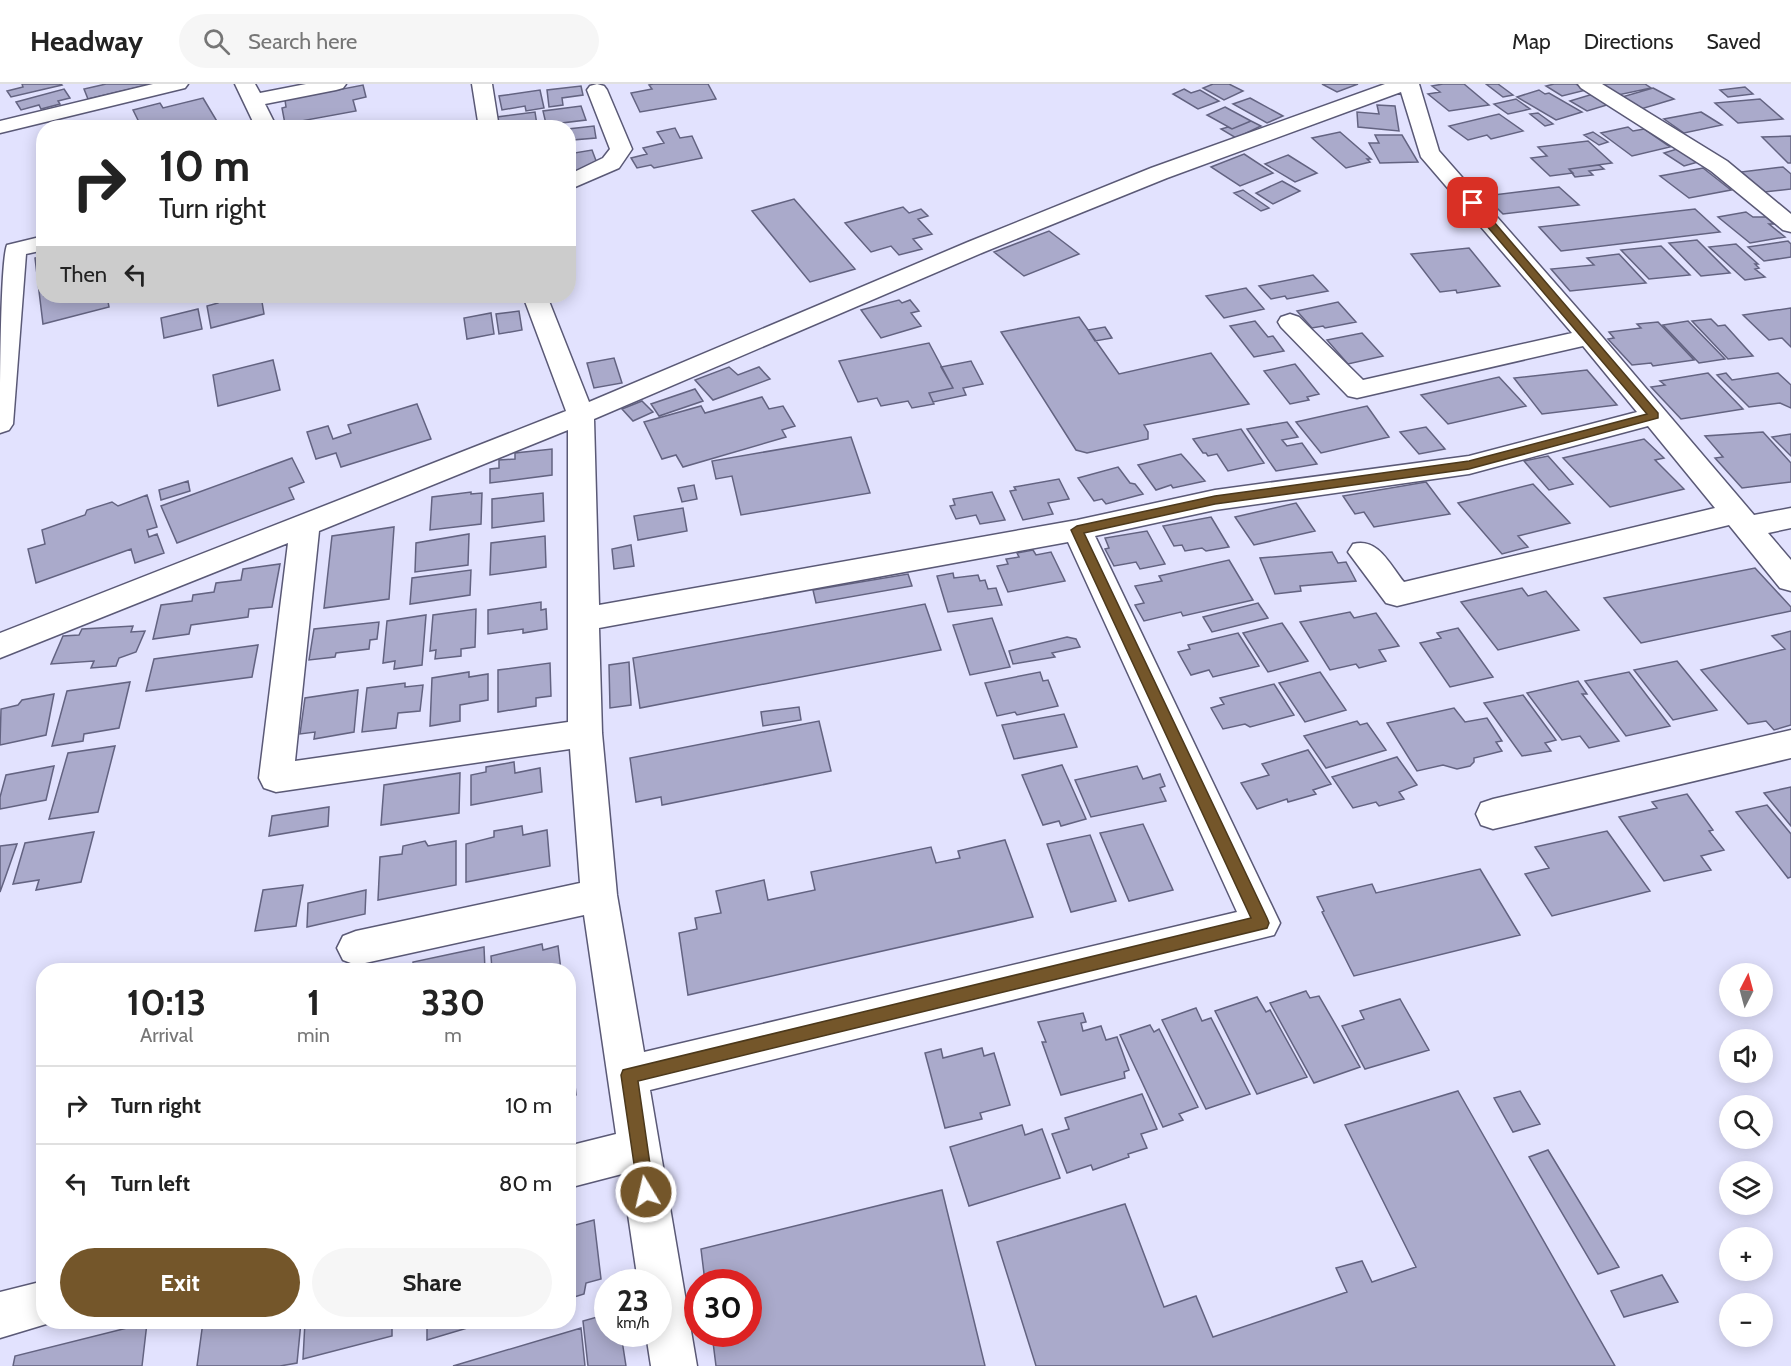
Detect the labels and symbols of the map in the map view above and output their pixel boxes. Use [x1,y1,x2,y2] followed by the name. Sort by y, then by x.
[1447,177,1498,228] pin
[1719,963,1773,1017] north arrow
[614,1160,678,1224] position arrow
[684,1269,762,1347] speed limit sign: 30

